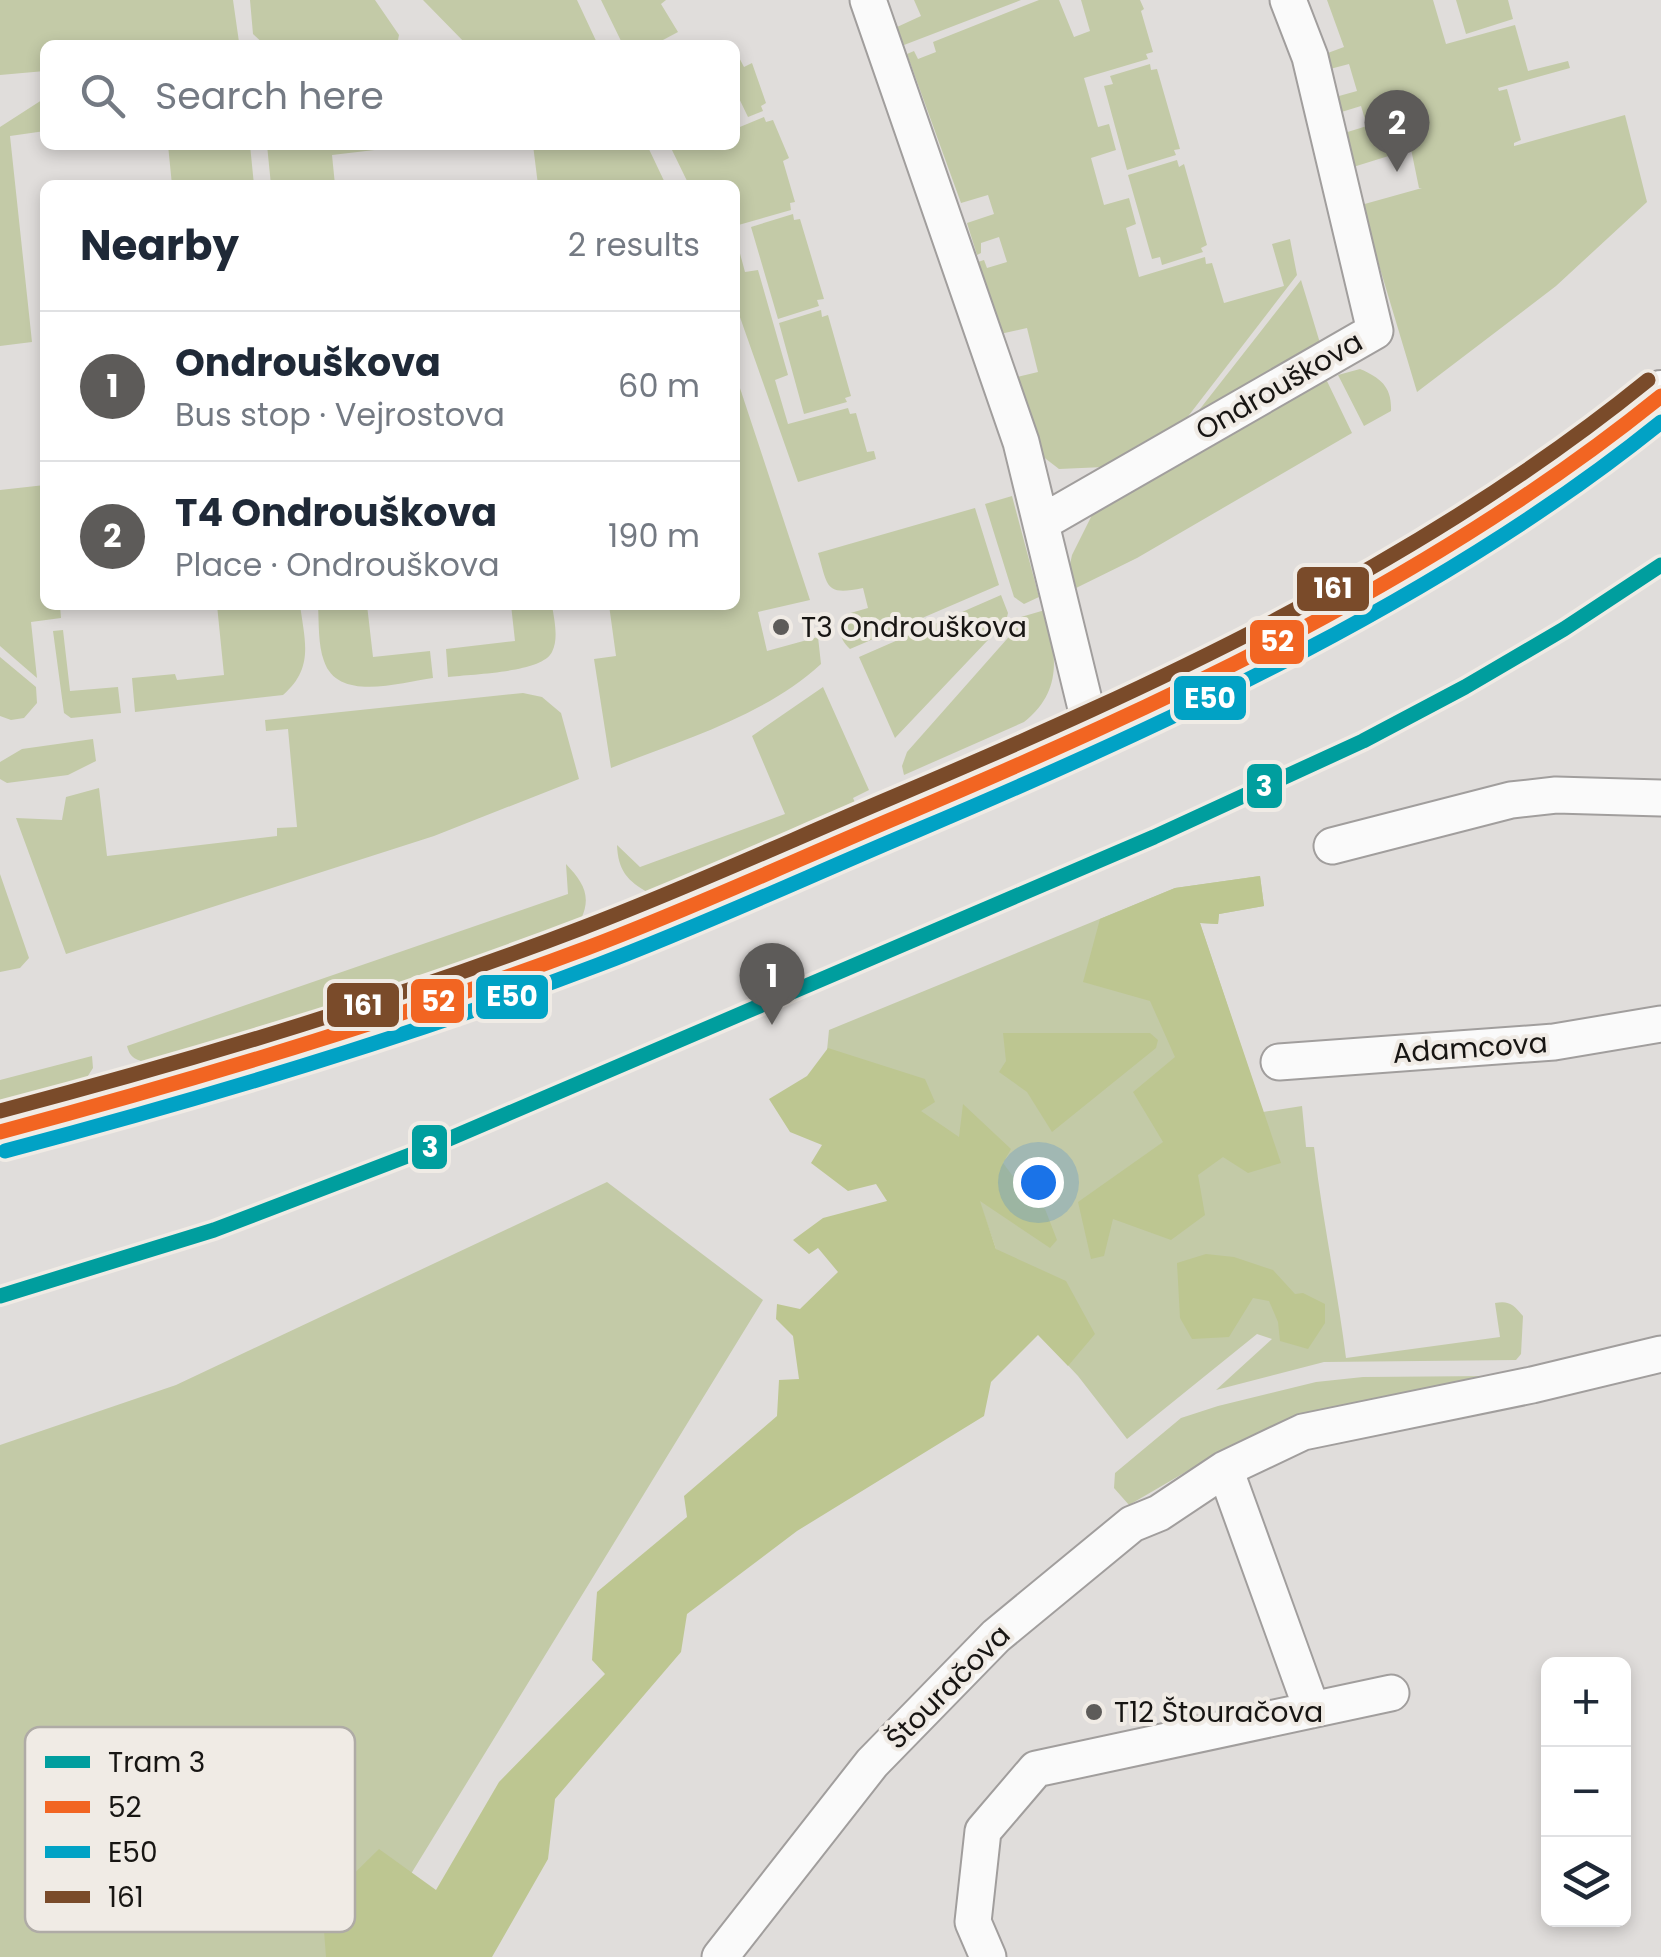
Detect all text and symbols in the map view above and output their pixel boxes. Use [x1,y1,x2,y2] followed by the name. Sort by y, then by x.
[40,40,740,150] search box
[75,68,130,123] icon: search
[155,69,384,122] text: Search here
[1364,90,1430,172] pin: 2
[80,216,239,275] text: Nearby
[568,222,700,267] text: 2 results
[1188,322,1370,450] street label: Ondrouškova
[175,336,441,389] text: Ondrouškova
[106,363,119,408] text: 1
[618,363,700,408] text: 60 m
[175,392,505,437] text: Bus stop · Vejrostova
[175,486,497,539] text: T4 Ondrouškova
[103,513,122,558] text: 2
[608,513,700,558] text: 190 m
[175,542,500,587] text: Place · Ondrouškova
[1295,565,1371,613] line badge: 161
[1314,569,1352,608] text: 161
[801,608,1027,647] place label: T3 Ondrouškova
[770,616,792,638] marker: T3 Ondrouškova
[1248,618,1306,666] line badge: 52
[1260,622,1294,661] text: 52
[1172,674,1248,722] line badge: E50
[1184,679,1236,718] text: E50
[1245,762,1284,810] line badge: 3
[1256,767,1272,806] text: 3
[740,942,804,1025] pin: 1
[474,973,550,1021] line badge: E50
[409,977,466,1025] line badge: 52
[486,977,538,1016] text: E50
[325,981,401,1029] line badge: 161
[421,982,455,1021] text: 52
[344,986,382,1025] text: 161
[1391,1023,1549,1073] street label: Adamcova
[410,1123,449,1171] line badge: 3
[422,1128,438,1167] text: 3
[1013,1157,1064,1208] your location
[877,1616,1019,1758] street label: Štouračova
[1541,1657,1631,1927] map controls
[1541,1657,1631,1747] button: +
[1114,1693,1323,1732] place label: T12 Štouračova
[1083,1701,1105,1723] marker: T12 Štouračova
[25,1727,355,1932] legend
[108,1743,205,1782] text: Tram 3
[1541,1747,1631,1837] button: −
[108,1788,142,1827] text: 52
[108,1833,158,1872] text: E50
[1541,1837,1631,1927] button: layers
[108,1878,144,1917] text: 161

